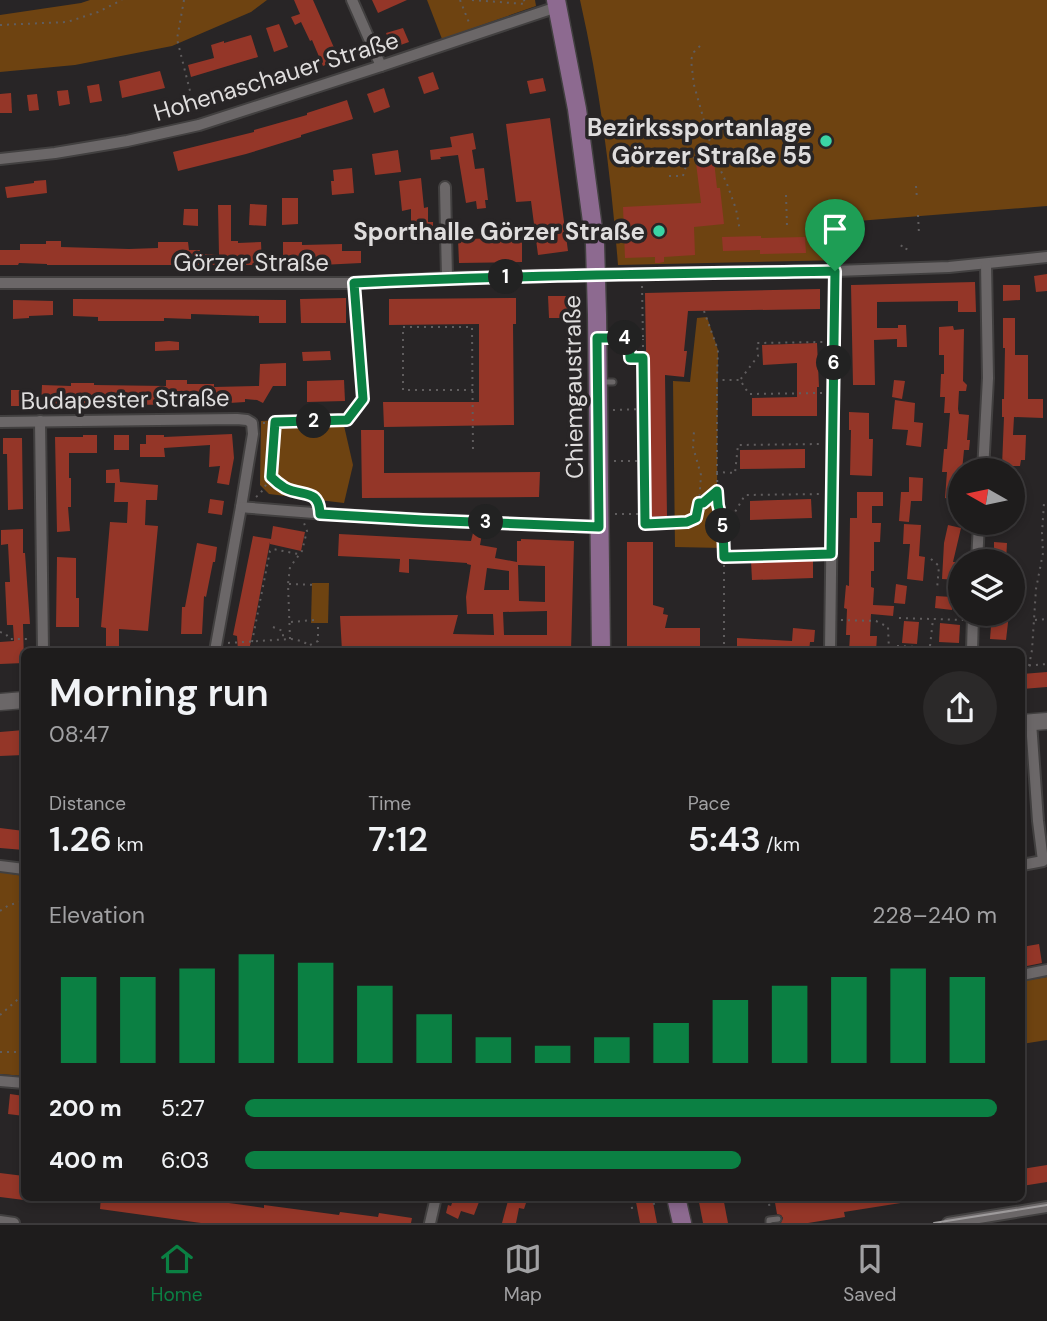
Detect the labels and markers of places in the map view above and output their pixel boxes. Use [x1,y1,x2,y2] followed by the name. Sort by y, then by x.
[587,112,812,171] place label: Bezirkssportanlage Görzer Straße 55
[818,133,834,149] marker: Bezirkssportanlage Görzer Straße 55
[805,199,865,271] pin
[353,216,645,247] place label: Sporthalle Görzer Straße
[651,223,667,239] marker: Sporthalle Görzer Straße
[489,260,524,294] pin: 1
[608,320,642,356] pin: 4
[816,346,852,380] pin: 6
[296,404,332,438] pin: 2
[468,504,504,540] pin: 3
[706,508,740,544] pin: 5

